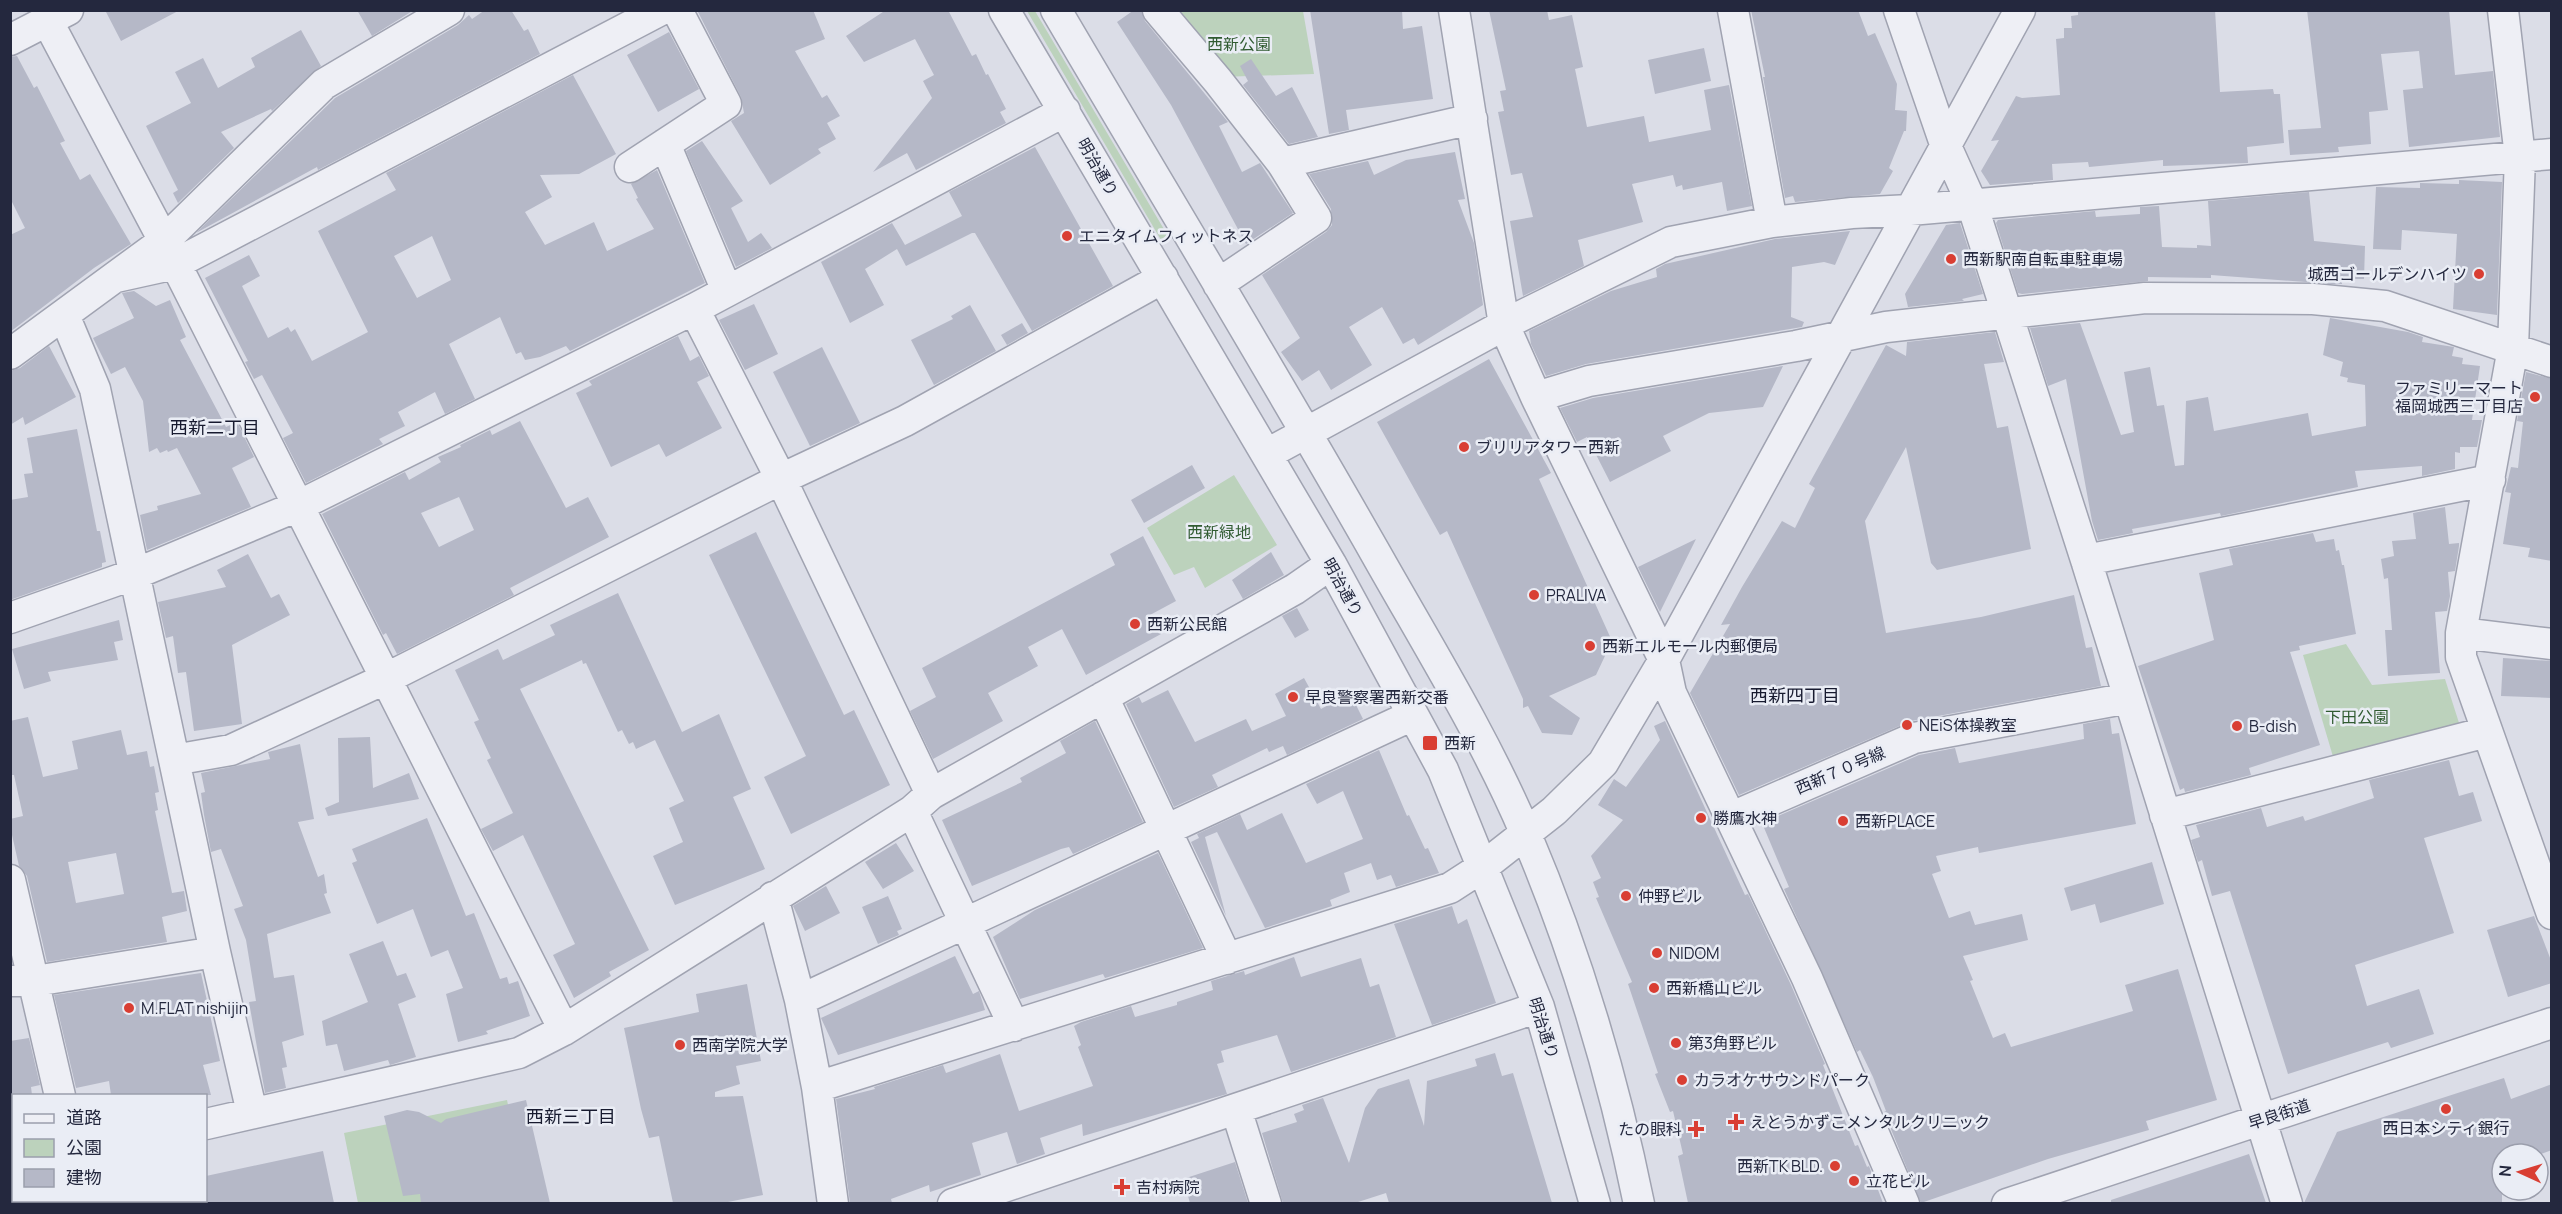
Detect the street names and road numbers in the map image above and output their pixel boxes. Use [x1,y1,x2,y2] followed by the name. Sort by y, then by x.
[1072,134,1124,200] street label: 明治通り
[1318,554,1368,620] street label: 明治通り
[1792,741,1888,799] street label: 西新７０号線
[1524,994,1564,1062] street label: 明治通り
[2245,1094,2313,1134] street label: 早良街道

